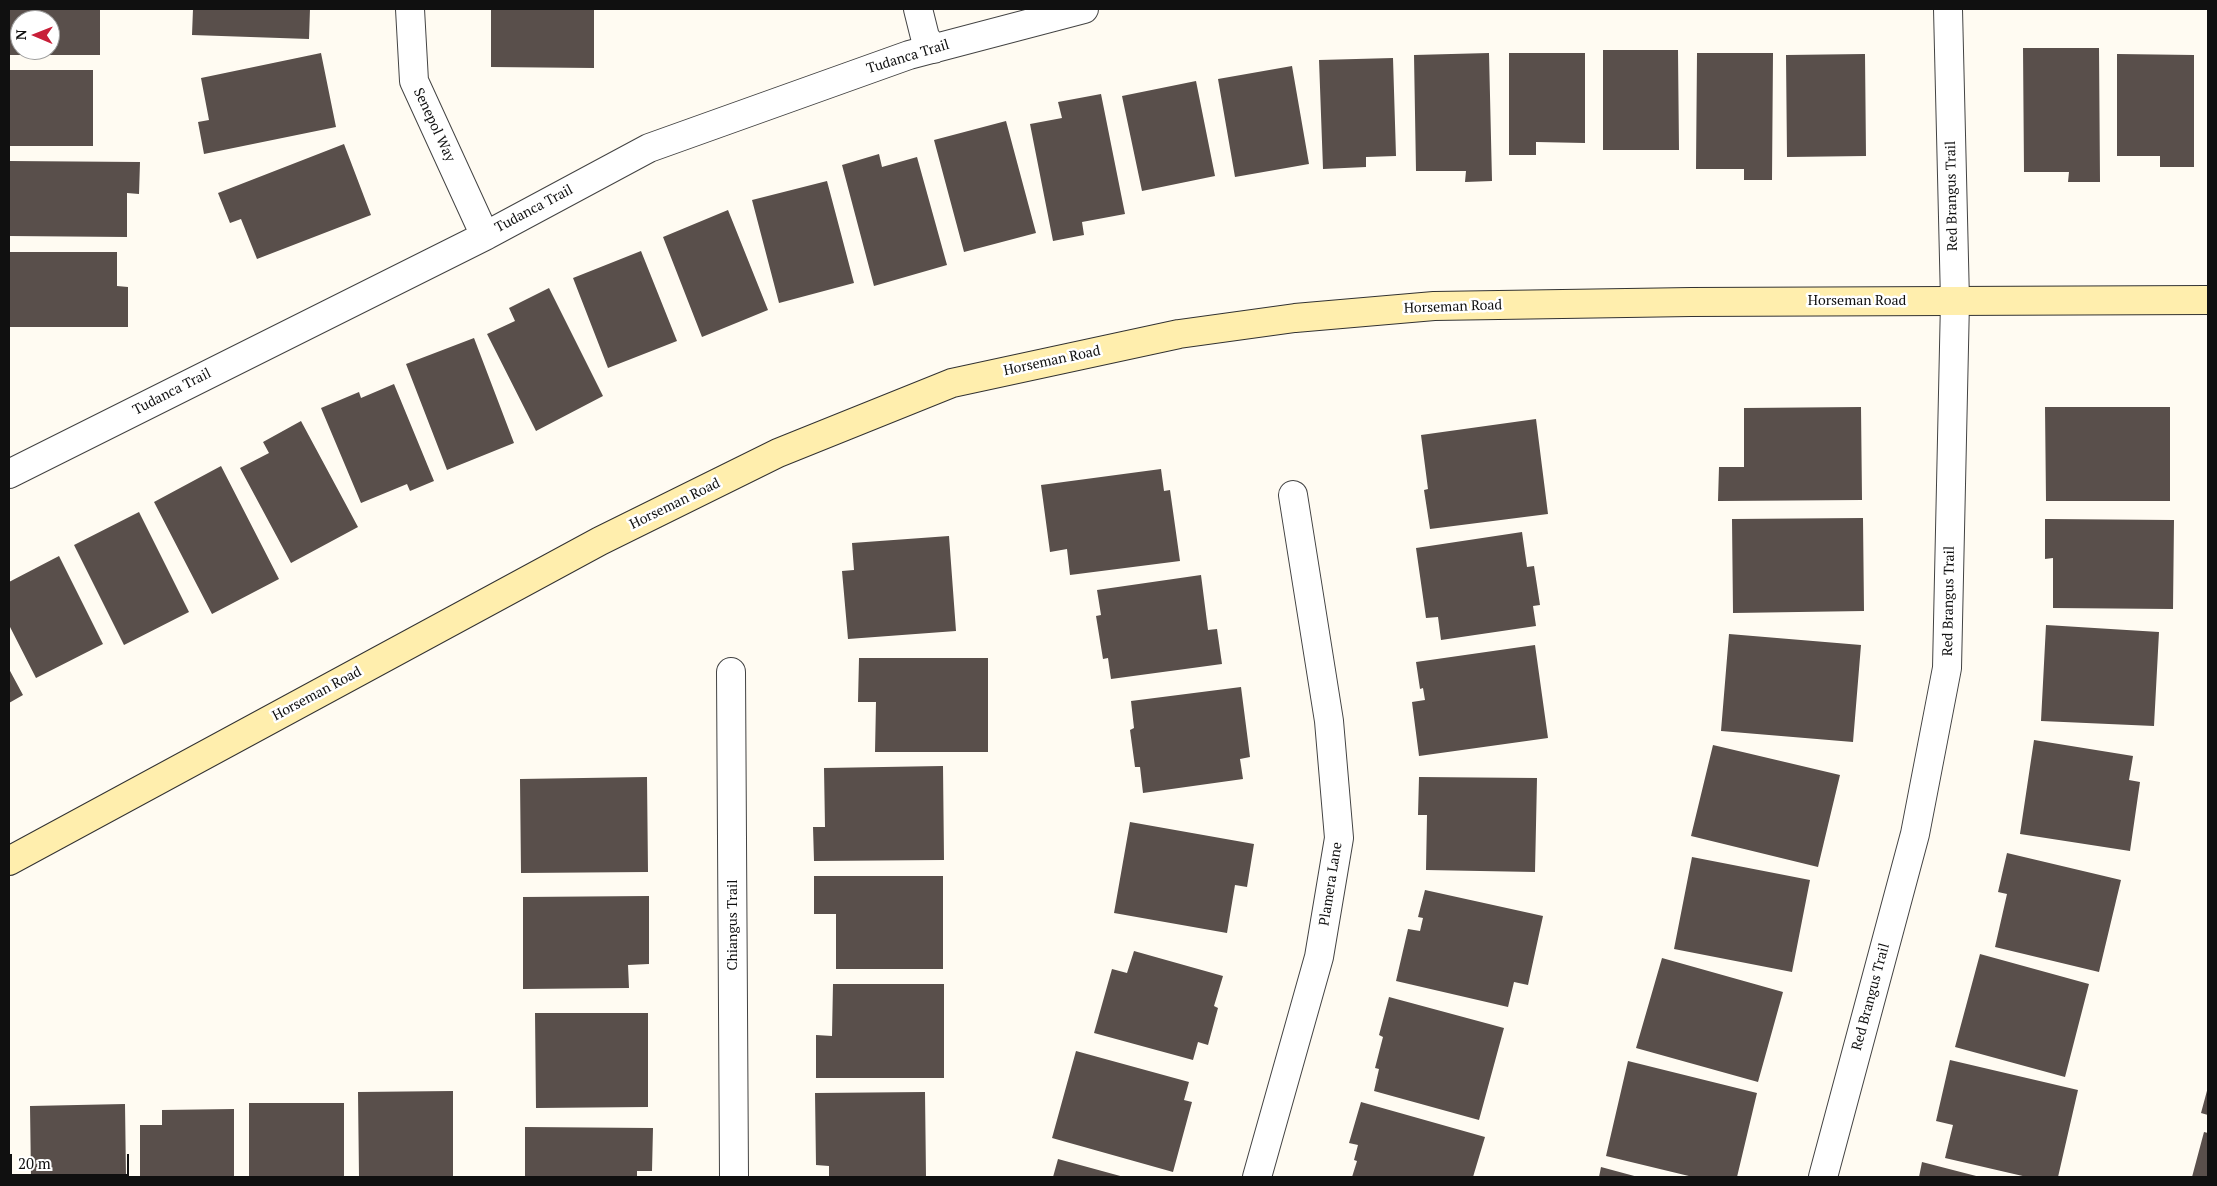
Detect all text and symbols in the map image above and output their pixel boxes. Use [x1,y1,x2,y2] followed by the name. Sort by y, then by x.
[10,10,60,60] north arrow
[11,29,30,40] text: N
[865,36,951,78] street label: Tudanca Trail
[410,85,458,165] street label: Senepol Way
[1943,141,1961,251] street label: Red Brangus Trail
[492,182,576,236] street label: Tudanca Trail
[1808,293,1906,309] street label: Horseman Road
[1403,297,1503,317] street label: Horseman Road
[1002,343,1102,379] street label: Horseman Road
[130,365,214,419] street label: Tudanca Trail
[627,475,723,533] street label: Horseman Road
[1940,546,1958,656] street label: Red Brangus Trail
[270,663,364,725] street label: Horseman Road
[1316,841,1346,927] street label: Plamera Lane
[725,880,741,970] street label: Chiangus Trail
[1849,942,1893,1052] street label: Red Brangus Trail
[12,1144,131,1176] scale bar
[18,1153,51,1173] text: 20 m

